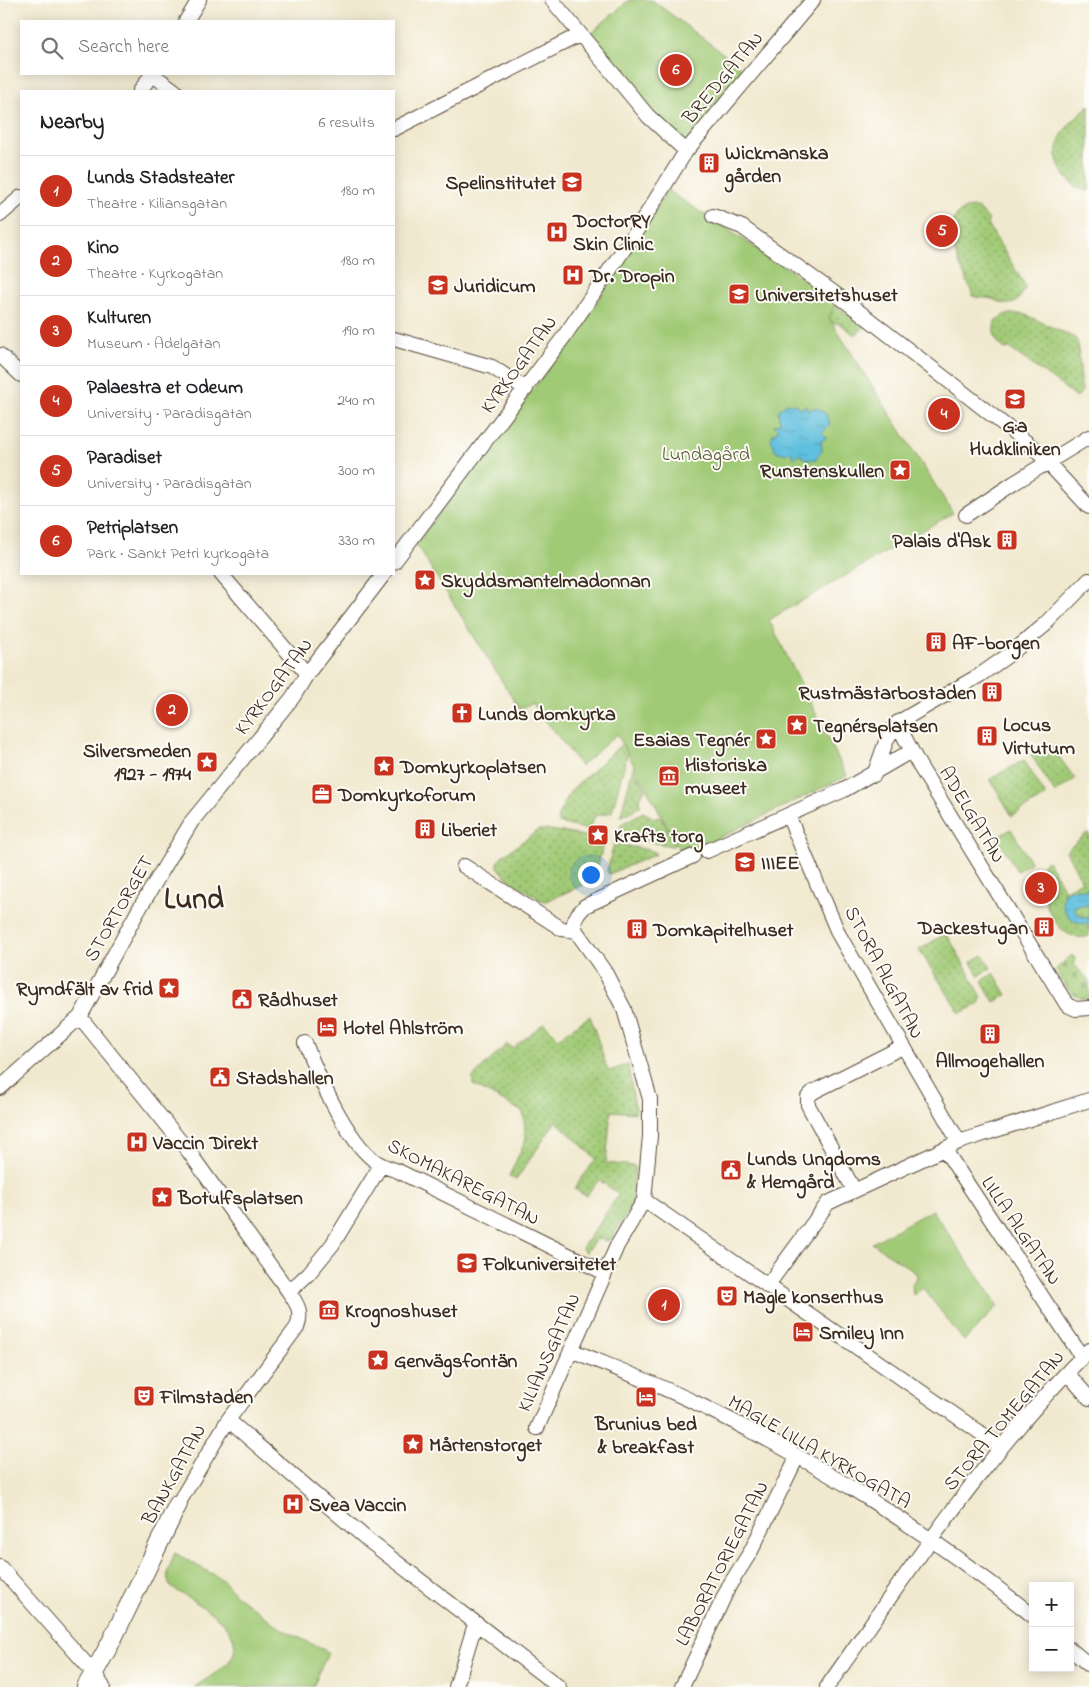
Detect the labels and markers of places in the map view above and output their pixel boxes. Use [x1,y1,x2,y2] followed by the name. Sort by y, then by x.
[660,51,692,89] pin: 6
[724,140,829,193] place label: Wickmanska gården
[697,151,721,175] building icon: Wickmanska gården
[446,170,556,199] place label: Spelinstitutet
[560,170,584,194] school or university icon: Spelinstitutet
[572,208,654,260] place label: DoctorRY Skin Clinic
[926,212,958,250] pin: 5
[545,220,569,244] hospital icon: DoctorRY Skin Clinic
[561,263,585,287] hospital icon: Dr. Dropin
[588,263,675,292] place label: Dr. Dropin
[426,273,450,297] school or university icon: Juridicum
[454,273,536,302] place label: Juridicum
[727,282,751,306] school or university icon: Universitetshuset
[755,282,898,311] place label: Universitetshuset
[1003,387,1027,411] school or university icon: G:a Hudkliniken
[928,395,960,433] pin: 4
[970,413,1061,465] place label: G:a Hudkliniken
[760,458,884,487] place label: Runstenskullen
[888,458,912,482] place icon: Runstenskullen
[892,528,992,557] place label: Palais d'Ask
[995,528,1019,552] building icon: Palais d'Ask
[413,568,437,592] place icon: Skyddsmantelmadonnan
[441,568,651,598] place label: Skyddsmantelmadonnan
[924,630,948,654] building icon: AF-borgen
[952,630,1040,660] place label: AF-borgen
[798,680,976,709] place label: Rustmästarbostaden
[980,680,1004,704] building icon: Rustmästarbostaden
[156,691,188,729] pin: 2
[450,701,474,725] church icon: Lunds domkyrka
[478,701,616,731] place label: Lunds domkyrka
[1002,712,1075,764] place label: Locus Virtutum
[785,713,809,737] place icon: Tegnérsplatsen
[813,713,938,743] place label: Tegnérsplatsen
[975,724,999,748] building icon: Locus Virtutum
[633,727,751,757] place label: Esaias Tegnér
[754,727,778,751] place icon: Esaias Tegnér
[83,738,192,790] place label: Silversmeden 1927 - 1974
[195,750,219,774] place icon: Silversmeden 1927 - 1974
[685,752,767,804] place label: Historiska museet
[372,754,396,778] place icon: Domkyrkoplatsen
[399,754,546,784] place label: Domkyrkoplatsen
[657,764,681,788] museum icon: Historiska museet
[310,782,334,806] office icon: Domkyrkoforum
[337,782,476,812] place label: Domkyrkoforum
[413,817,437,841] building icon: Liberiet
[441,817,497,846] place label: Liberiet
[586,823,610,847] place icon: Krafts torg
[614,823,703,853] place label: Krafts torg
[733,850,757,874] school or university icon: IIIEE
[761,850,799,879] place label: IIIEE
[1025,869,1057,907] pin: 3
[917,915,1028,945] place label: Dackestugan
[1032,915,1056,939] building icon: Dackestugan
[625,917,649,941] building icon: Domkapitelhuset
[652,917,794,946] place label: Domkapitelhuset
[16,976,154,1006] place label: Rymdfält av frid
[157,976,181,1000] place icon: Rymdfält av frid
[230,987,254,1011] public building icon: Rådhuset
[258,987,338,1016] place label: Rådhuset
[315,1015,339,1039] hotel icon: Hotel Ahlström
[343,1015,464,1044] place label: Hotel Ahlström
[978,1022,1002,1046] building icon: Allmogehallen
[936,1048,1045,1078] place label: Allmogehallen
[208,1065,232,1089] public building icon: Stadshallen
[236,1065,334,1094] place label: Stadshallen
[125,1130,149,1154] hospital icon: Vaccin Direkt
[152,1130,259,1159] place label: Vaccin Direkt
[746,1146,881,1199] place label: Lunds Ungdoms & Hemgård
[719,1158,743,1182] public building icon: Lunds Ungdoms & Hemgård
[150,1185,174,1209] place icon: Botulfsplatsen
[177,1185,303,1214] place label: Botulfsplatsen
[455,1251,479,1275] school or university icon: Folkuniversitetet
[482,1251,617,1280] place label: Folkuniversitetet
[715,1284,739,1308] theatre icon: Magle konserthus
[743,1284,884,1314] place label: Magle konserthus
[648,1286,680,1324] pin: 1
[317,1298,341,1322] museum icon: Krognoshuset
[345,1298,458,1328] place label: Krognoshuset
[791,1320,815,1344] hotel icon: Smiley Inn
[819,1320,904,1350] place label: Smiley Inn
[366,1348,390,1372] place icon: Genvägsfontän
[394,1348,518,1378] place label: Genvägsfontän
[132,1384,156,1408] theatre icon: Filmstaden
[159,1384,253,1413] place label: Filmstaden
[634,1385,658,1409] hotel icon: Brunius bed & breakfast
[594,1411,698,1463] place label: Brunius bed & breakfast
[401,1432,425,1456] place icon: Mårtenstorget
[429,1432,542,1462] place label: Mårtenstorget
[281,1492,305,1516] hospital icon: Svea Vaccin
[309,1492,406,1521] place label: Svea Vaccin

